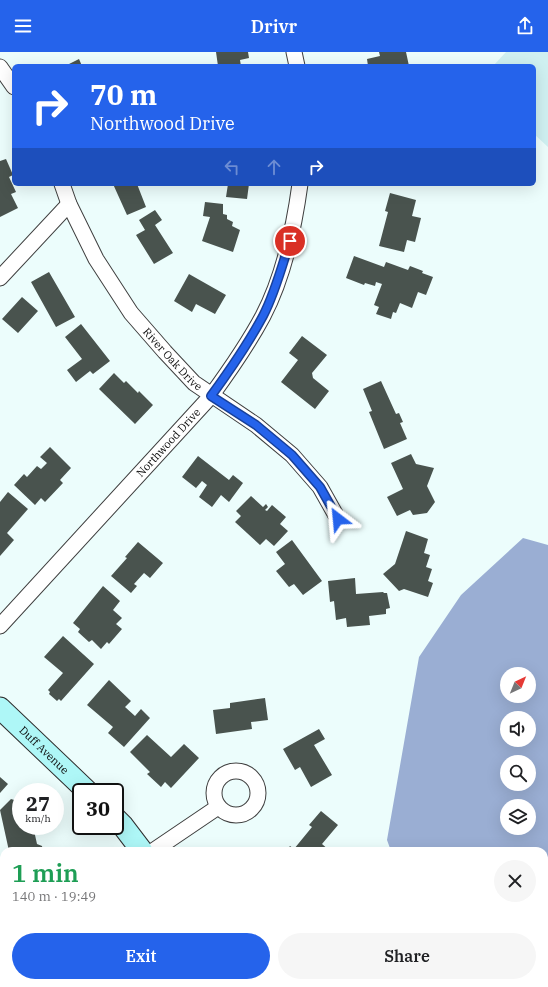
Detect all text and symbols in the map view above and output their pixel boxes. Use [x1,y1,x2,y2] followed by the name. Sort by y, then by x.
[12,15,34,37] icon: menu
[251,15,297,38] text: Drivr
[514,15,536,37] icon: share
[90,76,157,113] text: 70 m
[24,80,76,132] icon: right
[90,112,235,135] text: Northwood Drive
[221,156,243,178] icon: left
[263,156,285,178] icon: ahead
[305,156,327,178] icon: right
[273,224,307,258] pin
[279,230,301,252] icon: arrive
[140,325,205,394] street label: River Oak Drive
[133,405,203,480] street label: Northwood Drive
[317,498,359,540] position arrow
[500,667,536,703] north arrow
[500,667,536,835] map controls
[500,711,536,747] button: sound
[16,723,72,777] street label: Duff Avenue
[500,755,536,791] button: search
[72,783,124,835] speed limit sign: 30
[26,790,50,817] text: 27
[500,799,536,835] button: layers
[25,812,51,825] text: km/h
[12,857,79,889] text: 1 min
[494,860,536,902] button: close
[12,888,96,905] text: 140 m · 19:49
[12,933,270,979] button: Exit
[278,933,536,979] button: Share

